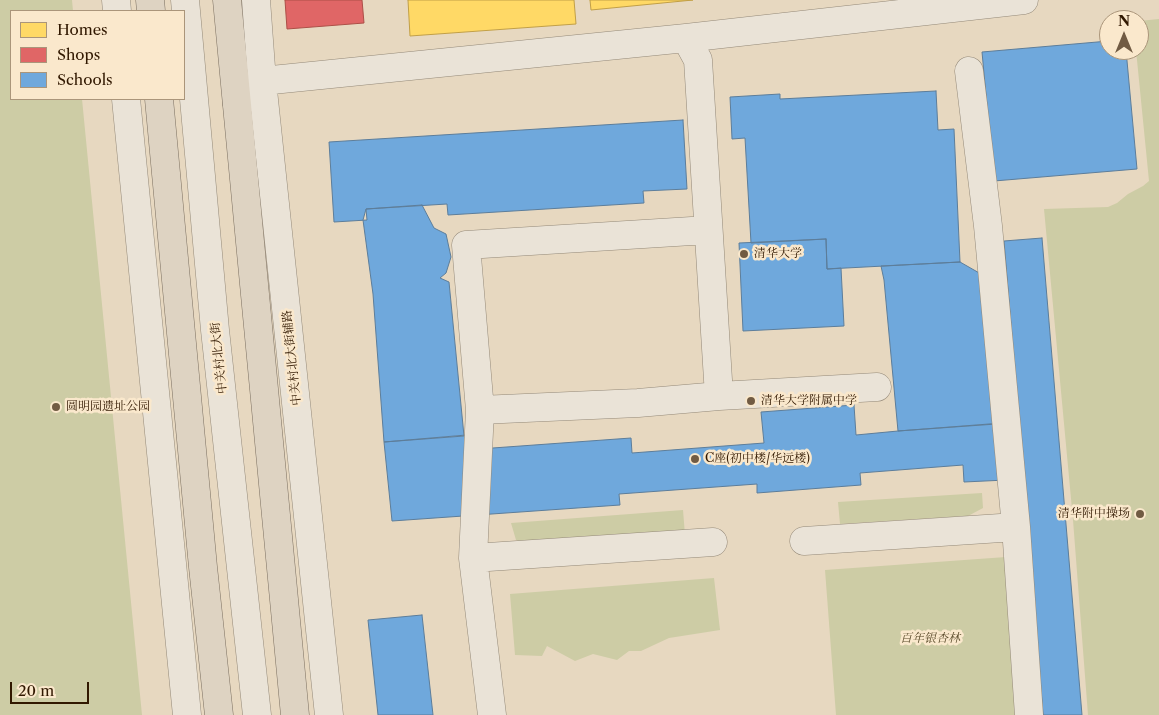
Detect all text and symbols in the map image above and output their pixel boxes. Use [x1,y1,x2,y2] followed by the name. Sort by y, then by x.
[10,10,185,100] legend
[1099,10,1149,60] north arrow
[1118,12,1130,30] text: N
[57,20,108,39] text: Homes
[57,45,100,64] text: Shops
[57,70,113,89] text: Schools
[754,247,802,261] place label: 清华大学
[738,248,750,260] marker: 清华大学
[280,310,304,406] street label: 中关村北大街辅路
[208,321,230,395] street label: 中关村北大街
[761,394,857,408] place label: 清华大学附属中学
[745,395,757,407] marker: 清华大学附属中学
[66,400,150,414] place label: 圆明园遗址公园
[50,401,62,413] marker: 圆明园遗址公园
[705,452,810,466] place label: C座(初中楼/华远楼)
[689,453,701,465] marker: C座(初中楼/华远楼)
[1058,507,1130,521] place label: 清华附中操场
[1134,508,1146,520] marker: 清华附中操场
[900,632,960,646] park label: 百年银杏林
[12,672,91,704] scale bar
[18,681,54,700] text: 20 m

